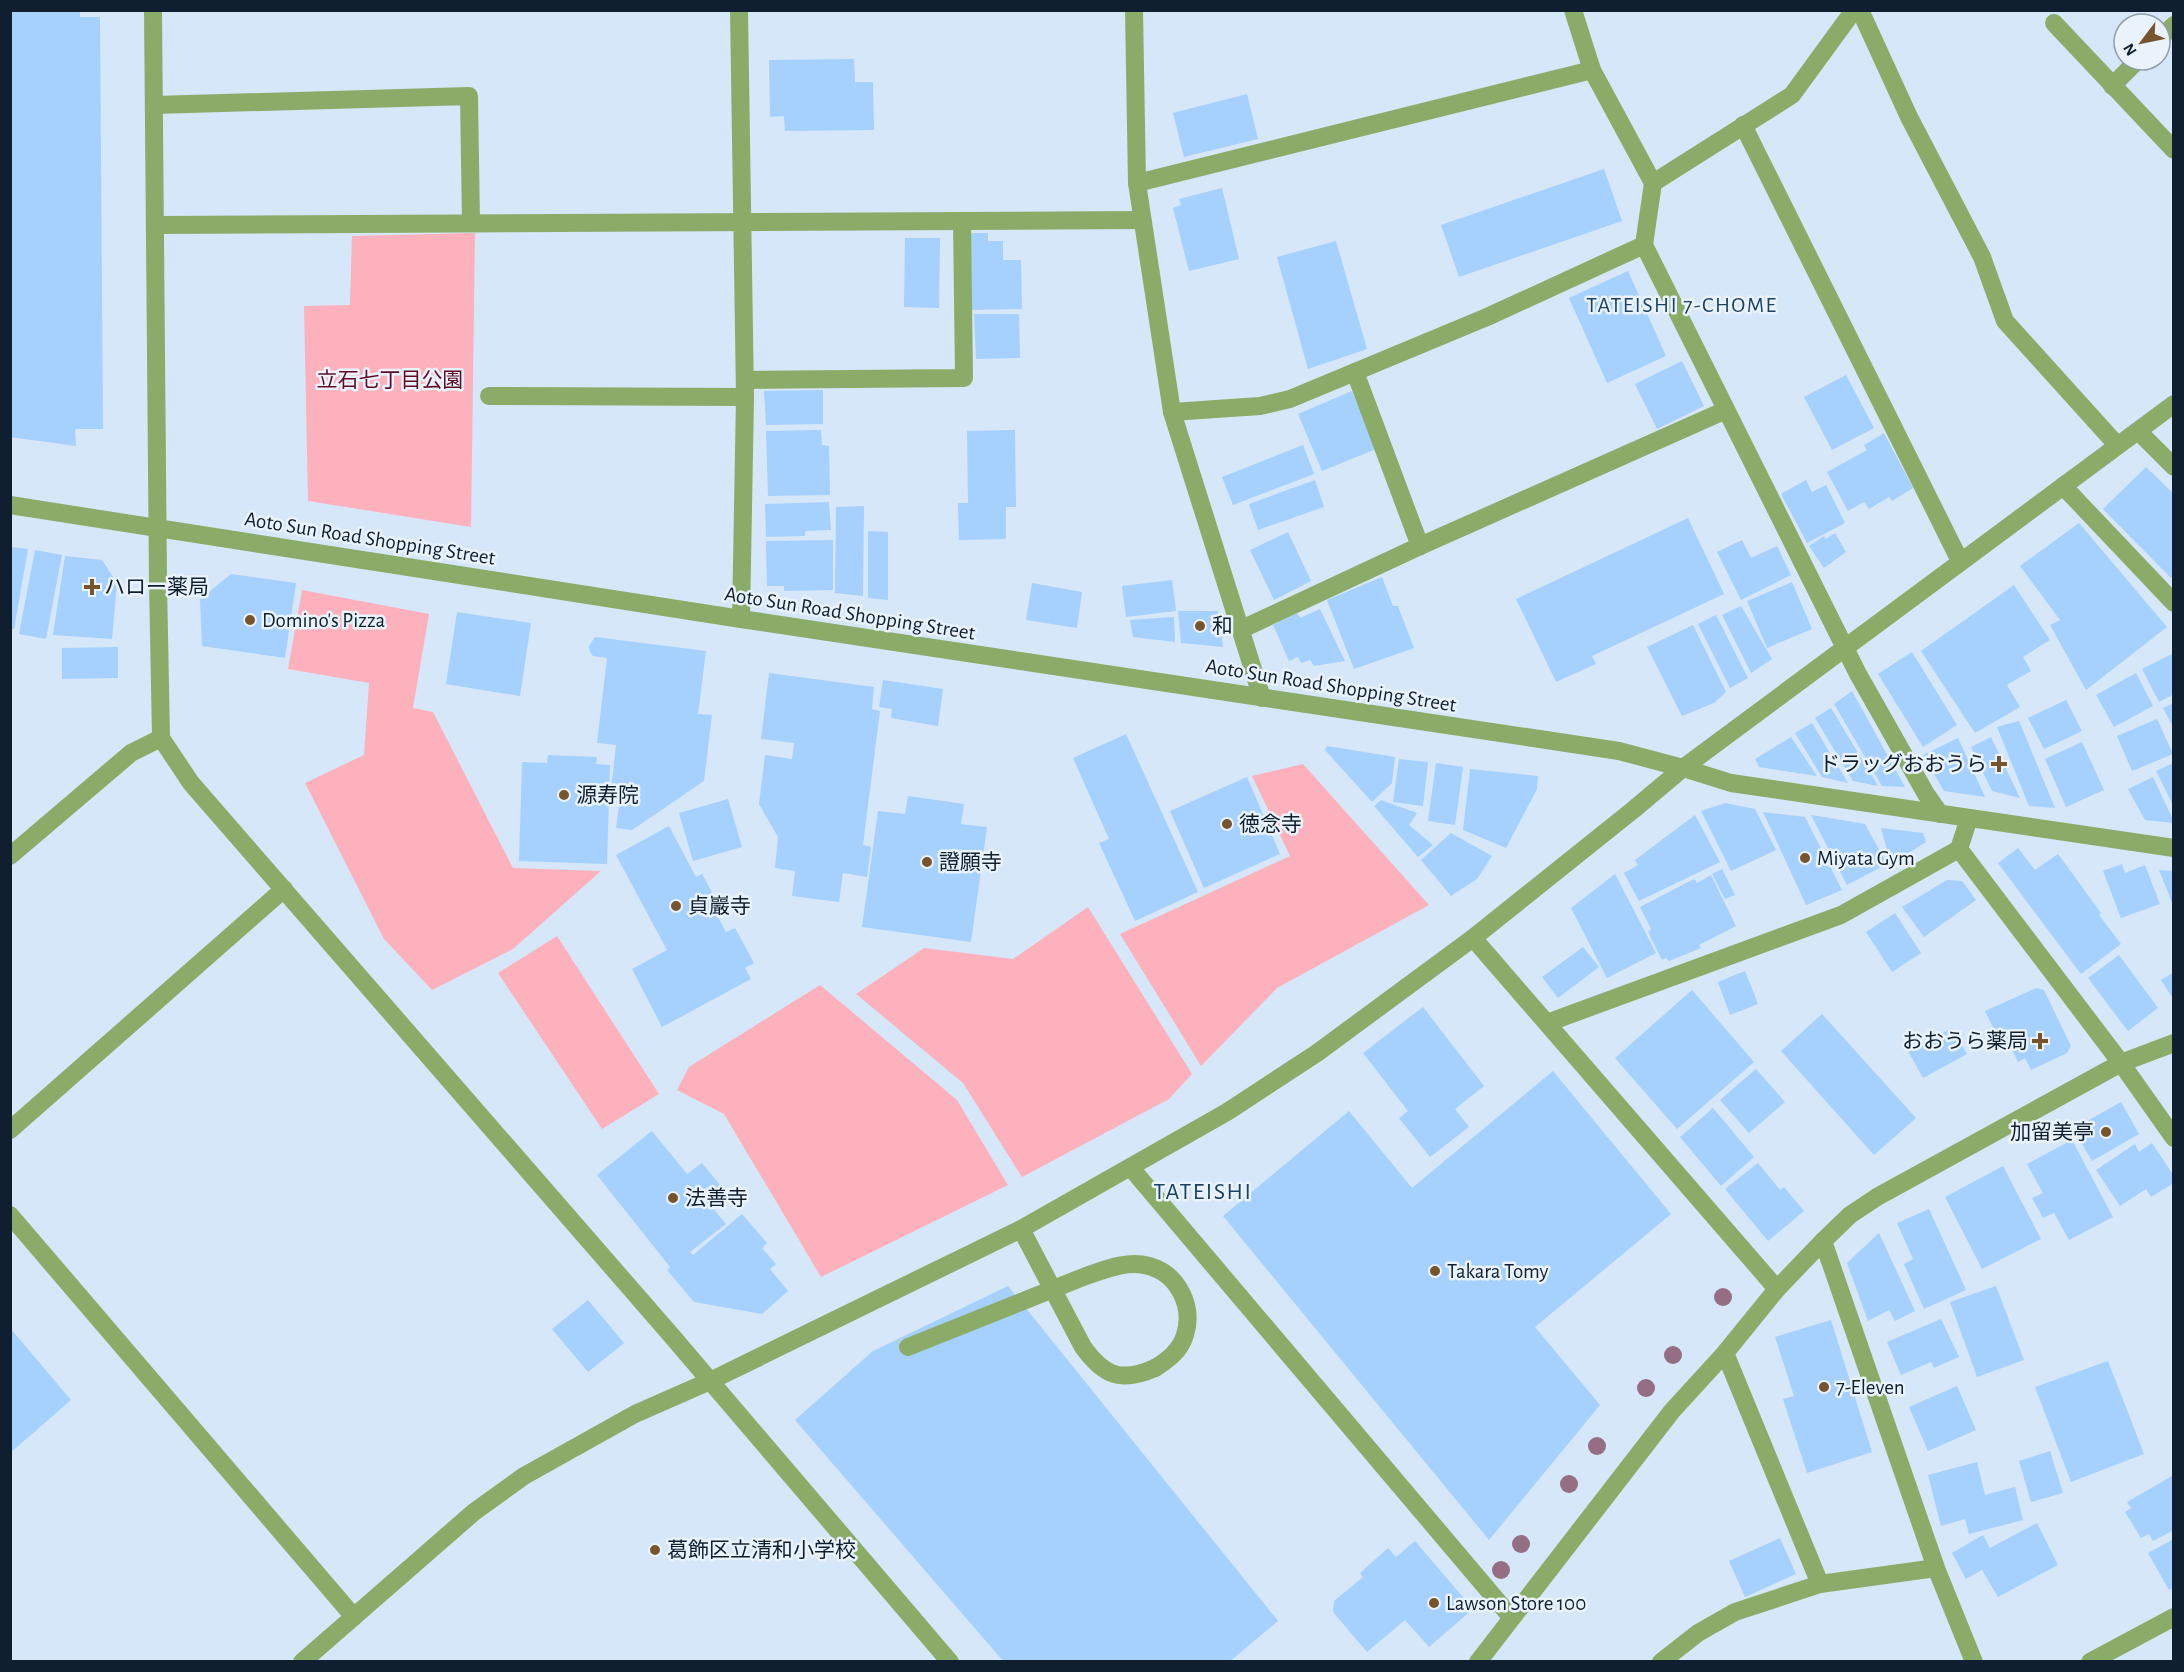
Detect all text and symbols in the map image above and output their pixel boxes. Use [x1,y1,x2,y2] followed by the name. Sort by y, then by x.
[2112,12,2172,72] north arrow
[2120,40,2140,58] text: N
[1586,294,1778,316] district label: TATEISHI 7-CHOME
[317,369,464,391] park label: 立石七丁目公園
[243,508,497,569] street label: Aoto Sun Road Shopping Street
[104,576,209,598] place label: ハロー薬局
[85,580,99,594] marker: ハロー薬局
[723,583,977,644] street label: Aoto Sun Road Shopping Street
[262,610,386,631] place label: Domino's Pizza
[243,613,257,627] marker: Domino's Pizza
[1212,615,1233,637] place label: 和
[1193,619,1207,633] marker: 和
[1204,655,1458,716] street label: Aoto Sun Road Shopping Street
[1819,753,1987,775] place label: ドラッグおおうら
[1992,757,2006,771] marker: ドラッグおおうら
[576,784,639,806] place label: 源寿院
[557,788,571,802] marker: 源寿院
[1239,813,1302,835] place label: 徳念寺
[1220,817,1234,831] marker: 徳念寺
[1817,848,1915,869] place label: Miyata Gym
[939,851,1002,873] place label: 證願寺
[1798,851,1812,865] marker: Miyata Gym
[920,855,934,869] marker: 證願寺
[688,895,751,917] place label: 貞巖寺
[669,899,683,913] marker: 貞巖寺
[1902,1030,2028,1052] place label: おおうら薬局
[2033,1034,2047,1048] marker: おおうら薬局
[2010,1121,2094,1143] place label: 加留美亭
[2099,1125,2113,1139] marker: 加留美亭
[1154,1180,1252,1204] district label: TATEISHI
[685,1187,748,1209] place label: 法善寺
[666,1191,680,1205] marker: 法善寺
[1447,1261,1548,1282] place label: Takara Tomy
[1428,1264,1442,1278] marker: Takara Tomy
[1836,1377,1905,1398] place label: 7-Eleven
[1817,1380,1831,1394] marker: 7-Eleven
[667,1539,856,1561] place label: 葛飾区立清和小学校
[648,1543,662,1557] marker: 葛飾区立清和小学校
[1446,1593,1586,1614] place label: Lawson Store 100
[1427,1596,1441,1610] marker: Lawson Store 100

